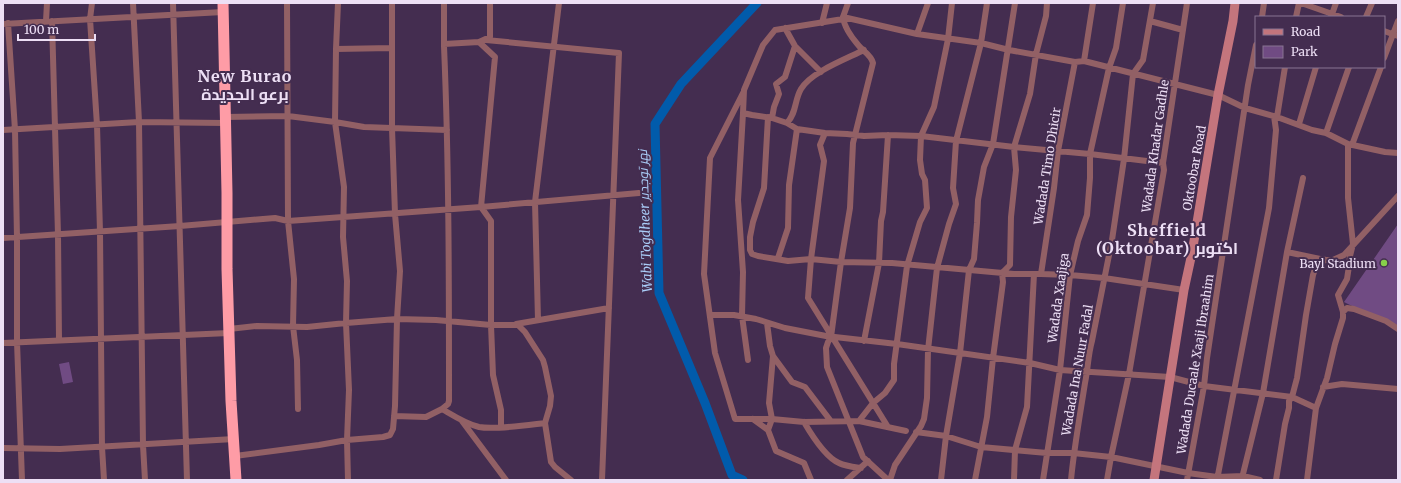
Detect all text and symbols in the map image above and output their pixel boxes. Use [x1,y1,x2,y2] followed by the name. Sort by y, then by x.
[18,16,95,42] scale bar
[1255,16,1385,68] legend
[24,22,59,37] text: 100 m
[1291,24,1320,39] text: Road
[1291,44,1318,59] text: Park
[198,66,292,104] district label: New Burao برعو الجديدة
[1138,79,1172,214] street label: Wadada Khadar Gadhle
[1030,106,1064,227] street label: Wadada Timo Dhicir
[1179,124,1209,212] street label: Oktoobar Road
[634,148,656,293] water label: Wabi Togdheer نهر توجدير
[1096,220,1238,258] district label: Sheffield (Oktoobar) اكتوبر
[1044,251,1072,345] street label: Wadada Xaajiga
[1299,256,1376,271] place label: Bayl Stadium
[1379,258,1389,268] marker: Bayl Stadium
[1173,273,1217,456] street label: Wadada Ducaale Xaaji Ibraahim
[1058,303,1096,438] street label: Wadada Ina Nuur Fadal

